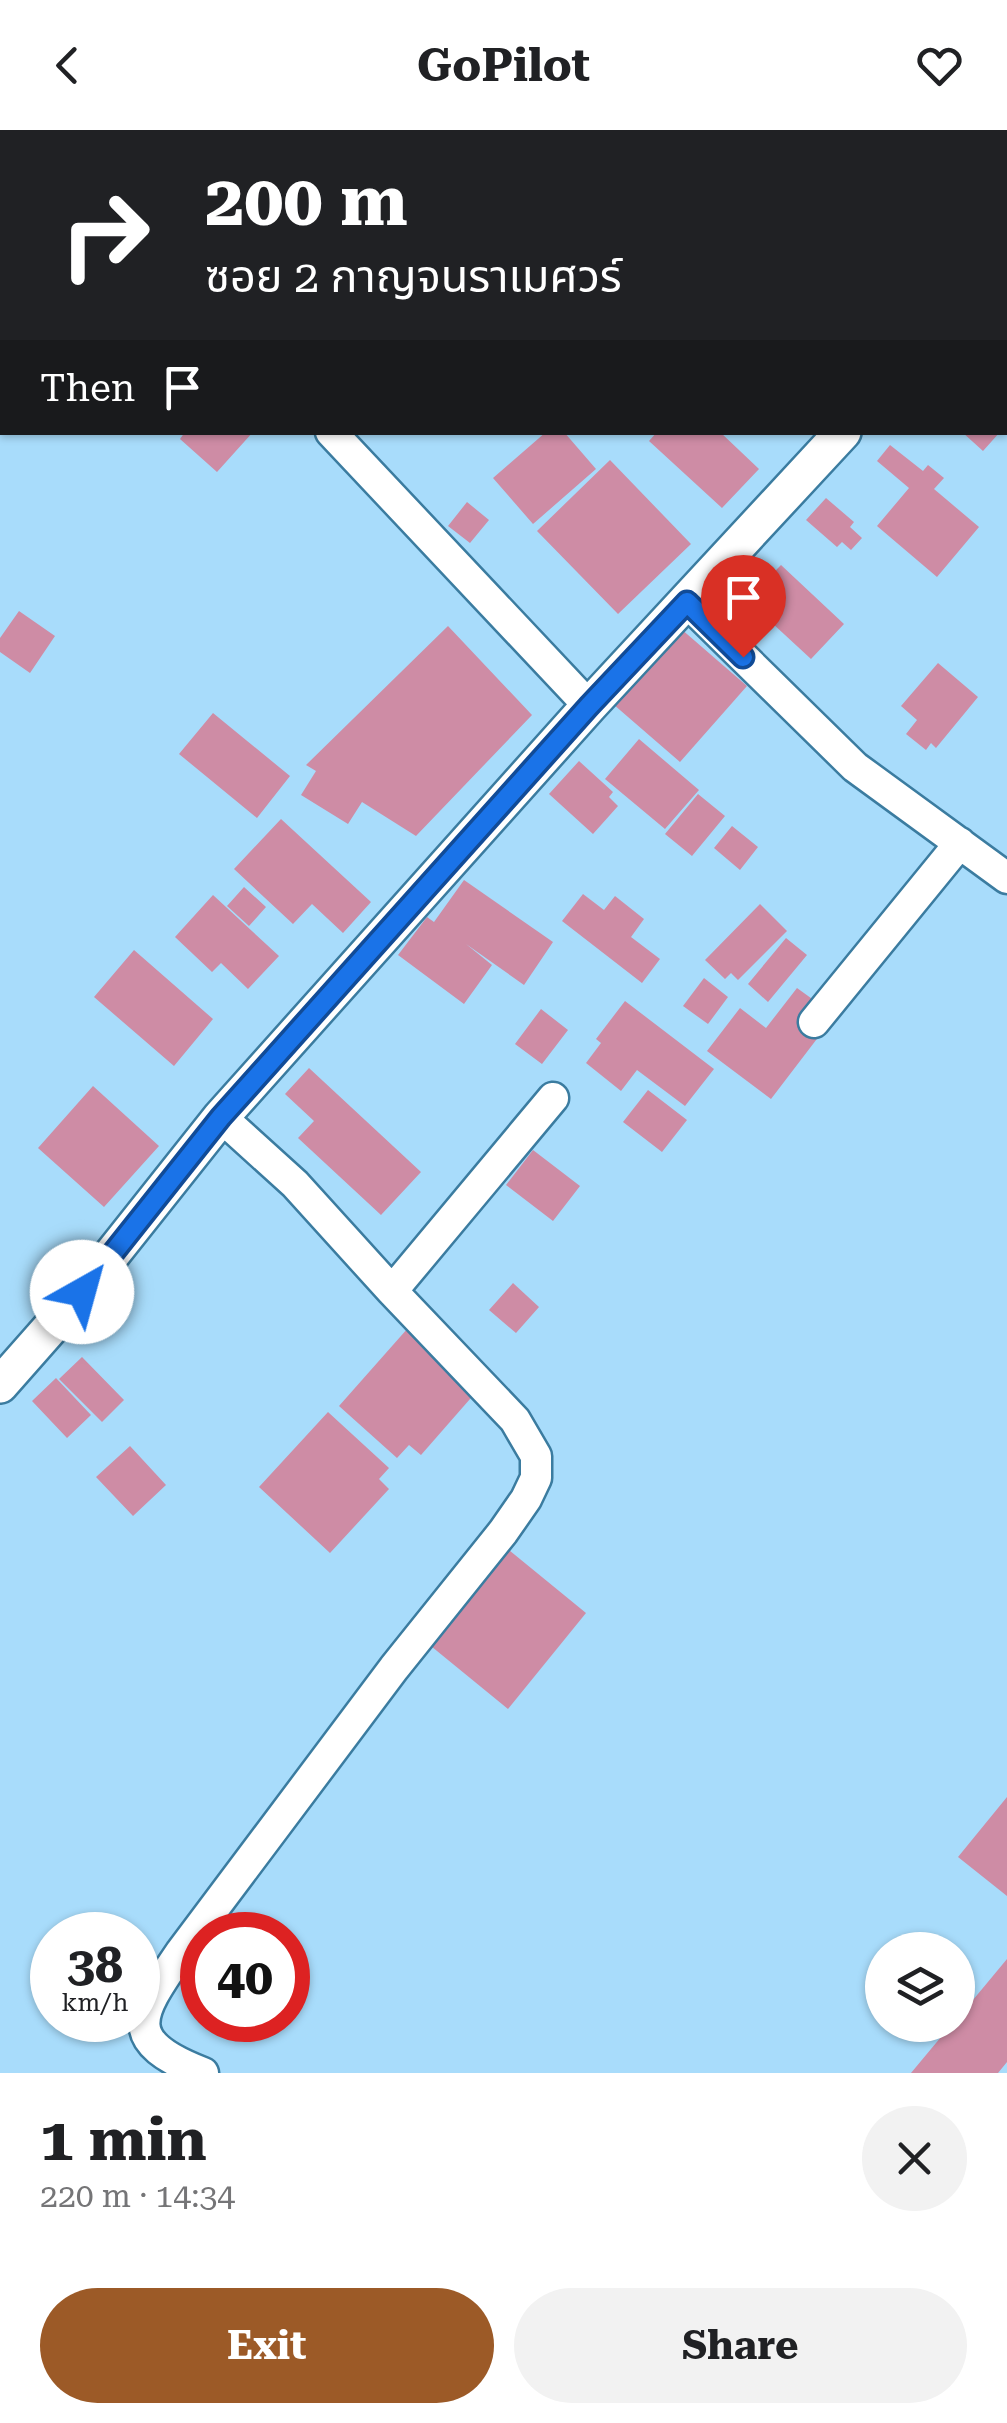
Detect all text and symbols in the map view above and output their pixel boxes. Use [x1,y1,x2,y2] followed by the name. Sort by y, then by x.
[40,38,95,93] icon: back
[912,38,967,93] icon: heart
[417,39,590,92] text: GoPilot
[205,160,408,242] text: 200 m
[40,170,170,300] icon: right
[205,250,622,303] text: ซอย 2 กาญจนราเมศวร์
[155,360,210,415] icon: arrive
[40,366,135,410] text: Then
[701,555,786,658] pin
[716,570,771,625] icon: arrive
[30,1240,134,1344] position arrow
[180,1912,310,2042] speed limit sign: 40
[865,1932,975,2042] map controls
[865,1932,975,2042] button: layers
[67,1936,123,1994] text: 38
[62,1988,128,2017] text: km/h
[40,2104,207,2175] text: 1 min
[862,2106,967,2211] button: close
[40,2177,235,2215] text: 220 m · 14:34
[40,2288,494,2403] button: Exit
[514,2288,967,2403] button: Share

